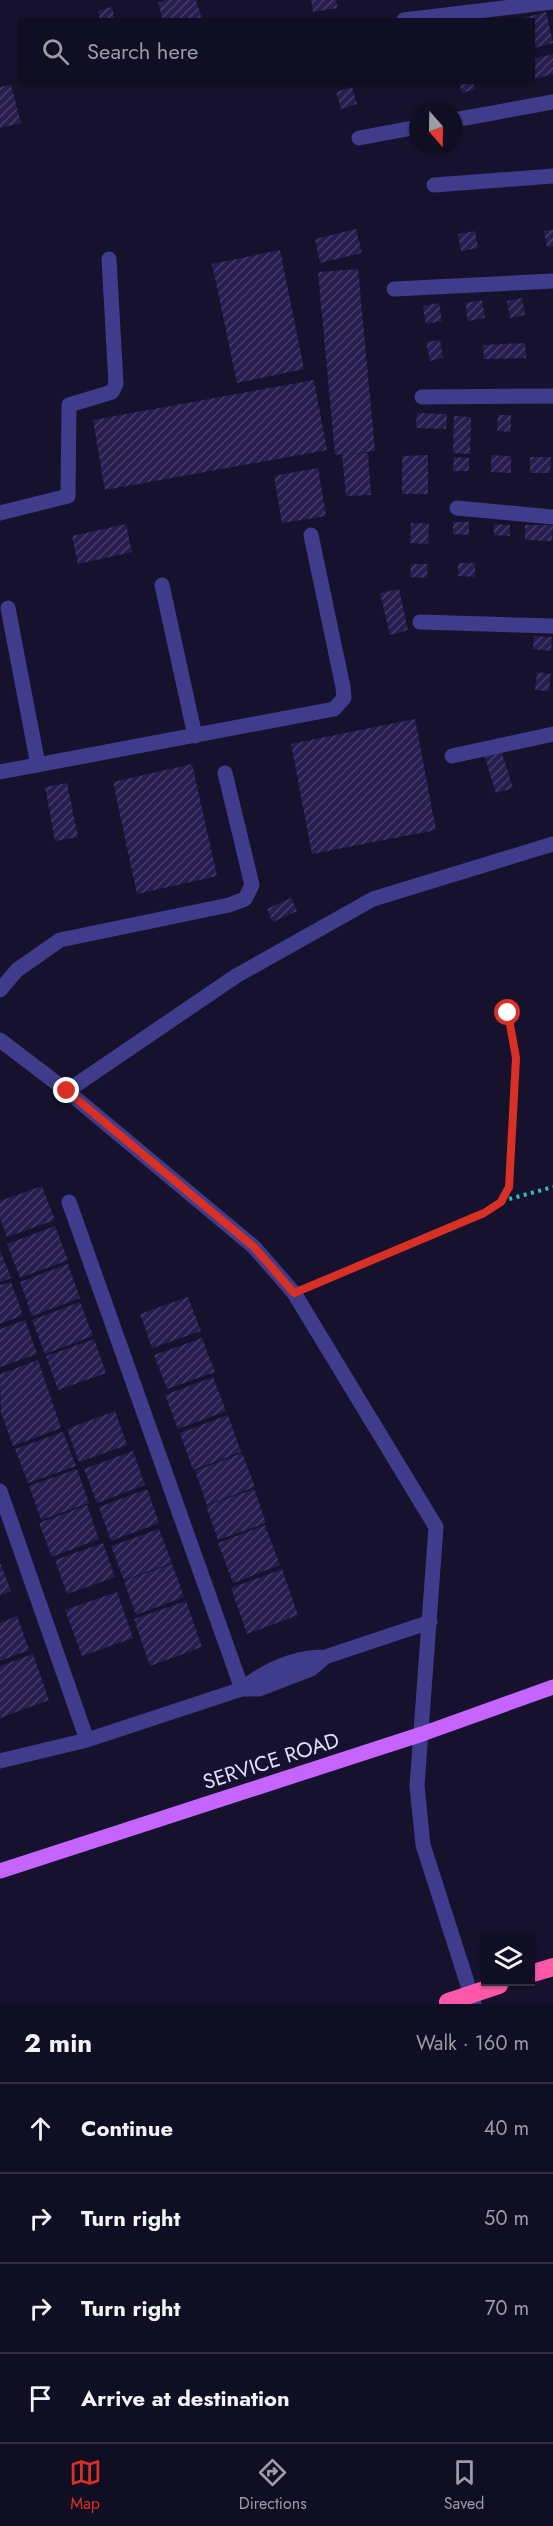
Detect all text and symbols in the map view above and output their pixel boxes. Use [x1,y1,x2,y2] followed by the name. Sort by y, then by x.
[18,18,535,84] search box
[39,35,72,68] icon: search
[87,35,198,67] text: Search here
[409,102,463,156] north arrow
[494,999,520,1025] route start
[53,1077,79,1103] route end
[199,1725,343,1797] street label: SERVICE ROAD
[481,1932,535,1986] map controls
[481,1932,535,1986] button: layers
[24,2024,92,2062] text: 2 min
[416,2029,529,2058] text: Walk · 160 m
[24,2112,57,2145] icon: ahead
[81,2112,173,2144] text: Continue
[484,2114,529,2143] text: 40 m
[24,2202,57,2235] icon: right
[81,2202,181,2234] text: Turn right
[484,2204,529,2233] text: 50 m
[24,2292,57,2325] icon: right
[81,2292,181,2324] text: Turn right
[485,2294,529,2323] text: 70 m
[24,2382,57,2415] icon: arrive
[81,2382,290,2414] text: Arrive at destination
[69,2456,102,2515] tab: Map
[239,2456,307,2515] tab: Directions
[444,2456,484,2515] tab: Saved

